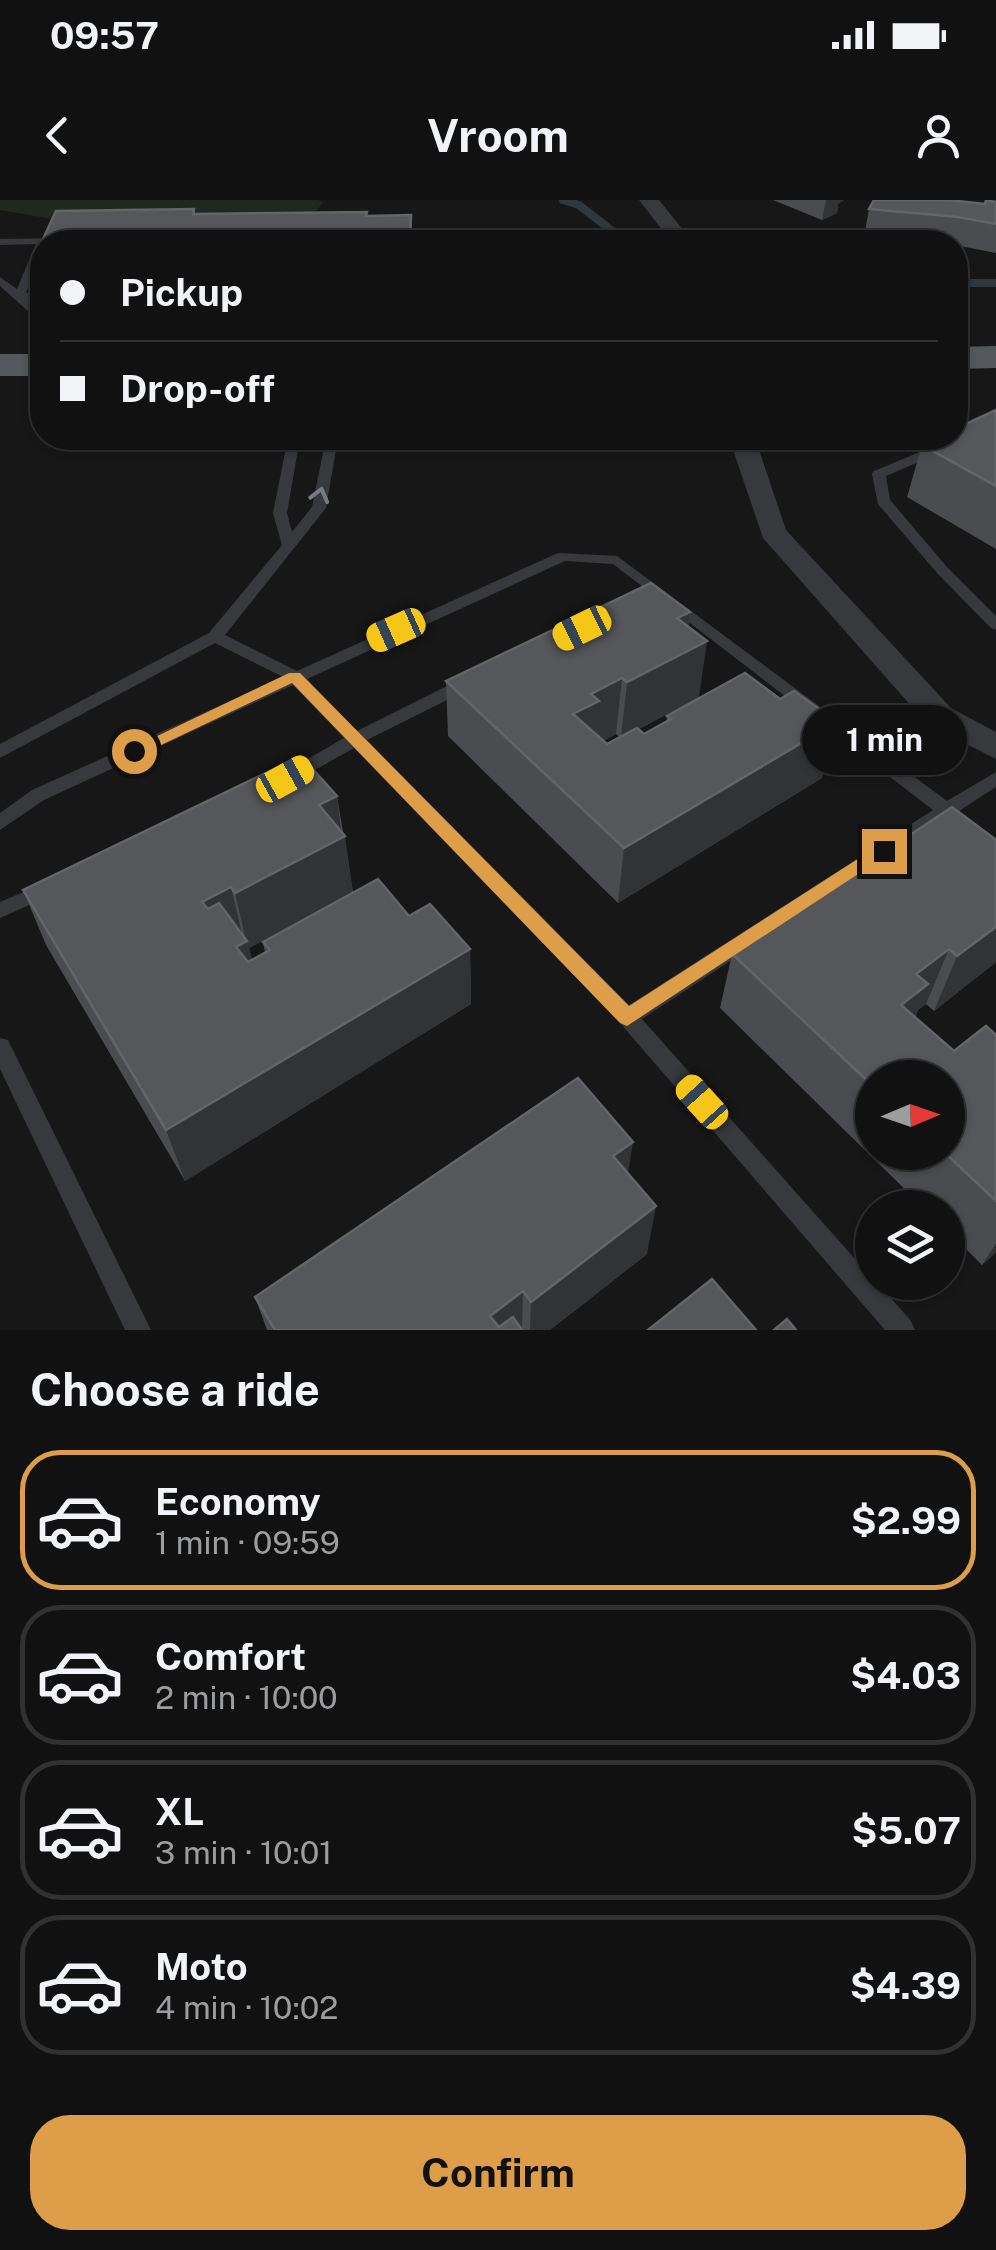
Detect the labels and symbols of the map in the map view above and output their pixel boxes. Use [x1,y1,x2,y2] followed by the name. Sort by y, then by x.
[308,487,329,505] one-way arrow
[548,601,616,655] car
[362,604,430,656] car
[802,706,966,776] callout: 1 min
[112,729,157,774] route start
[251,751,319,807] car
[862,829,907,874] route end
[855,1060,965,1170] north arrow
[671,1070,733,1134] car

